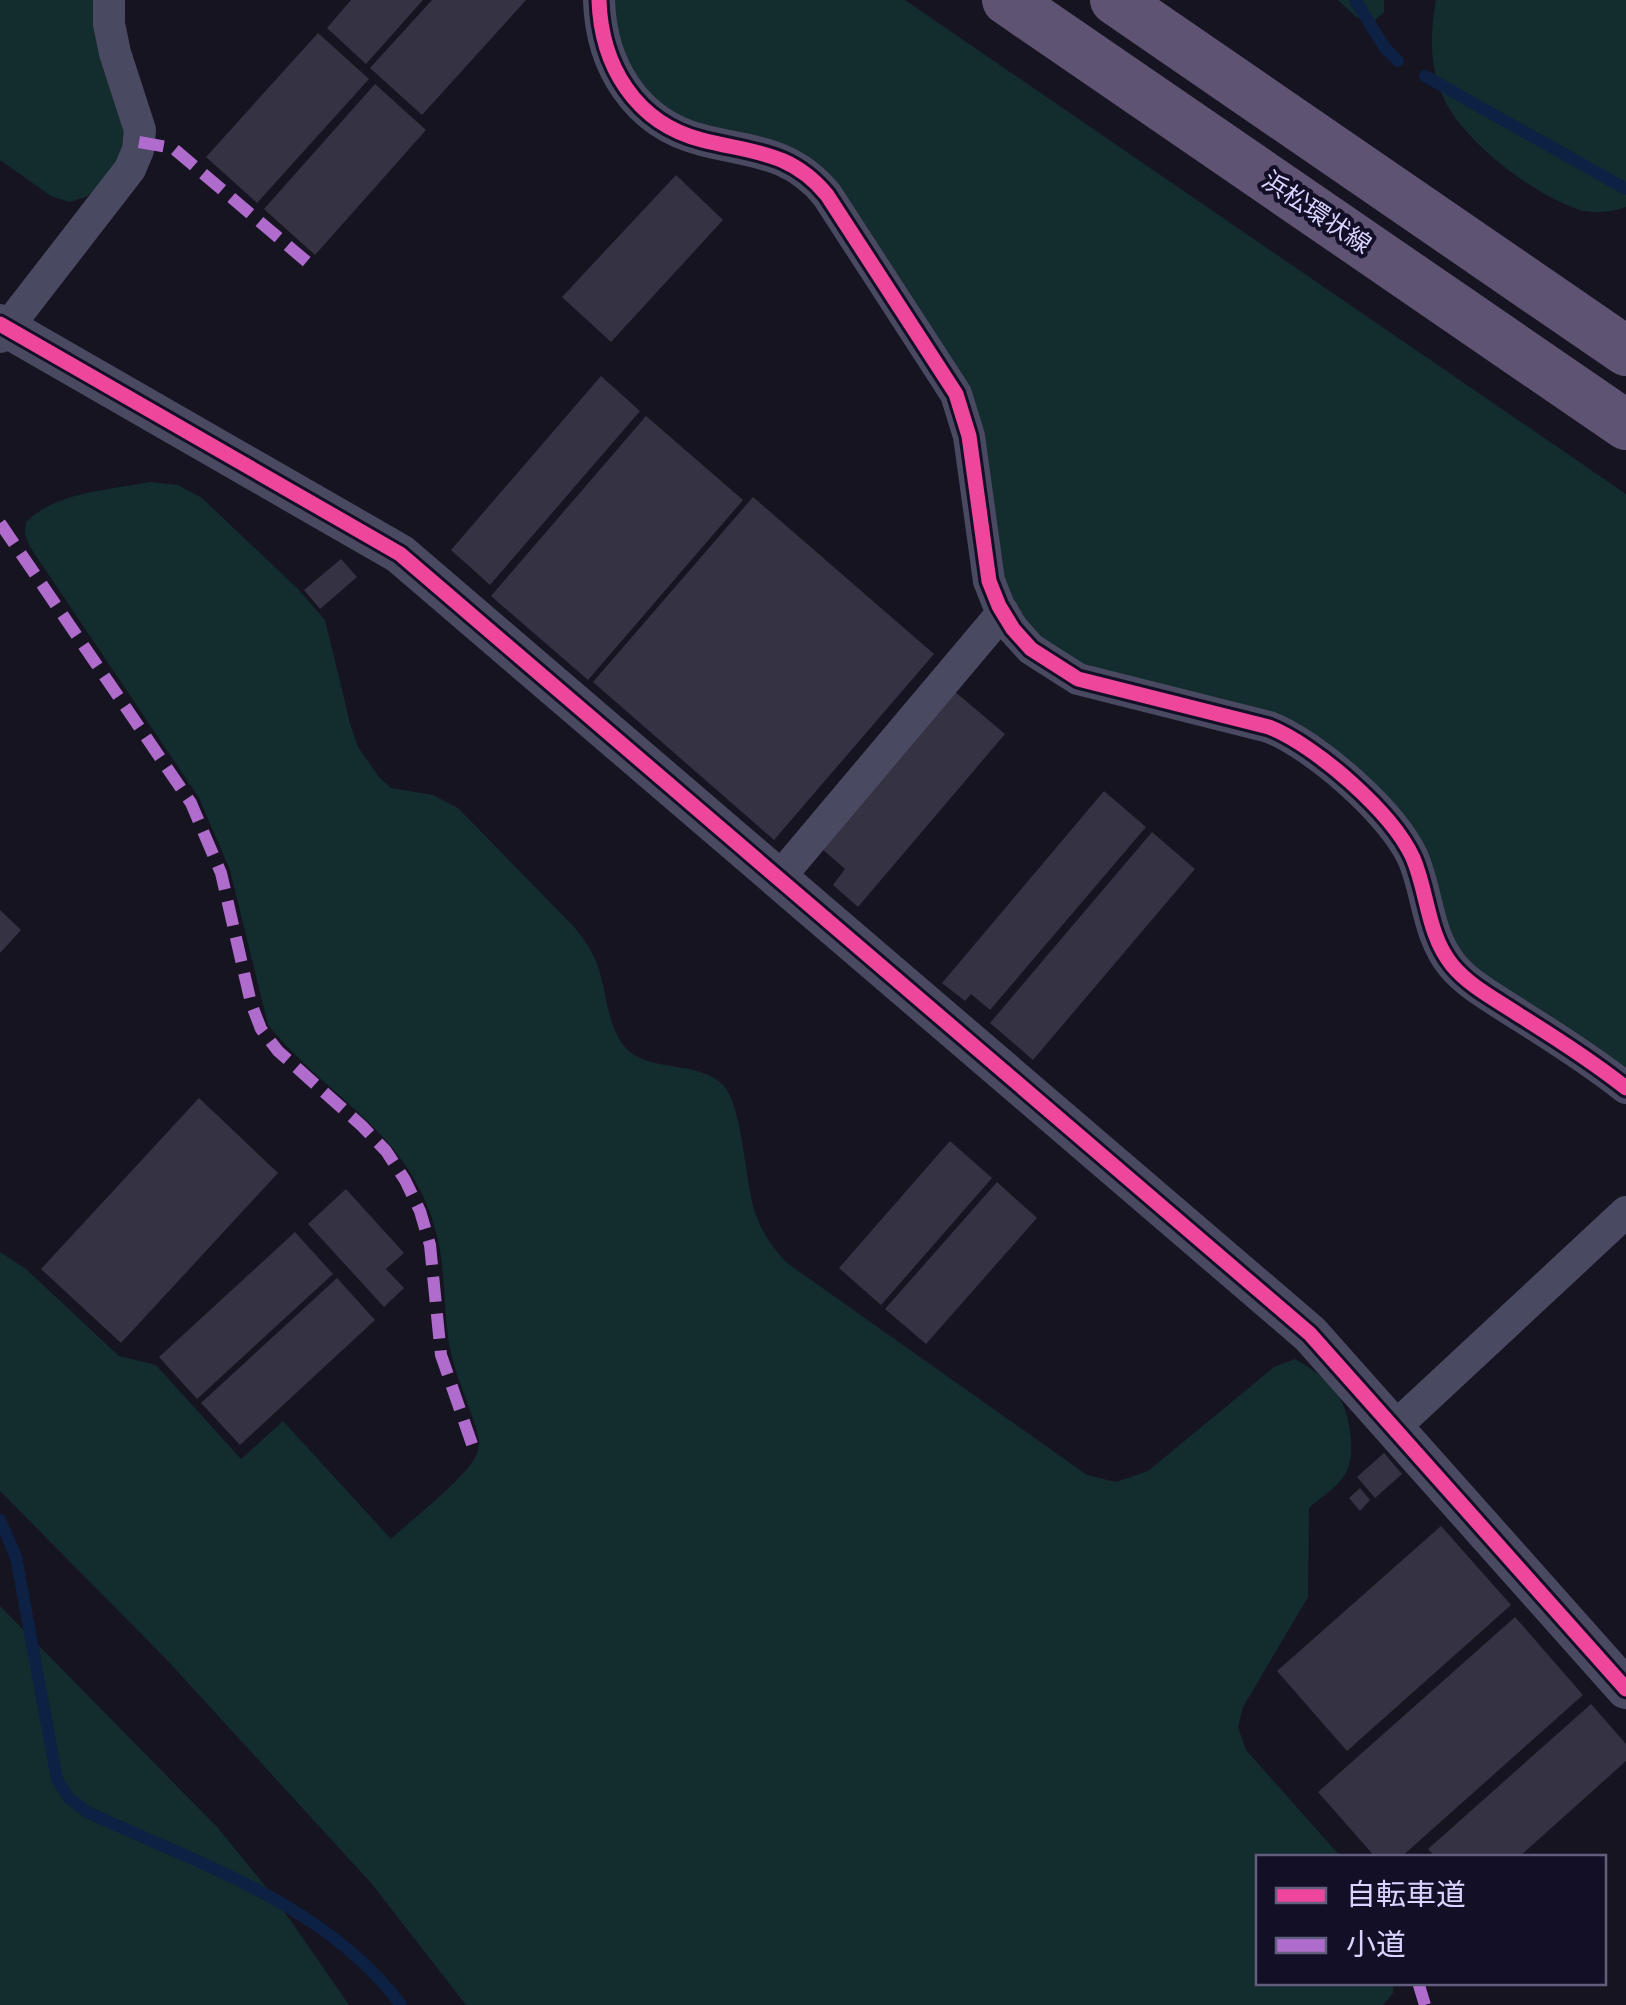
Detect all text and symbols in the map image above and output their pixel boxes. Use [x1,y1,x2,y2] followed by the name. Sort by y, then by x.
[1257,164,1378,259] street label: 浜松環状線
[1256,1855,1606,1985] legend
[1346,1875,1466,1911] text: 自転車道
[1346,1925,1406,1961] text: 小道

